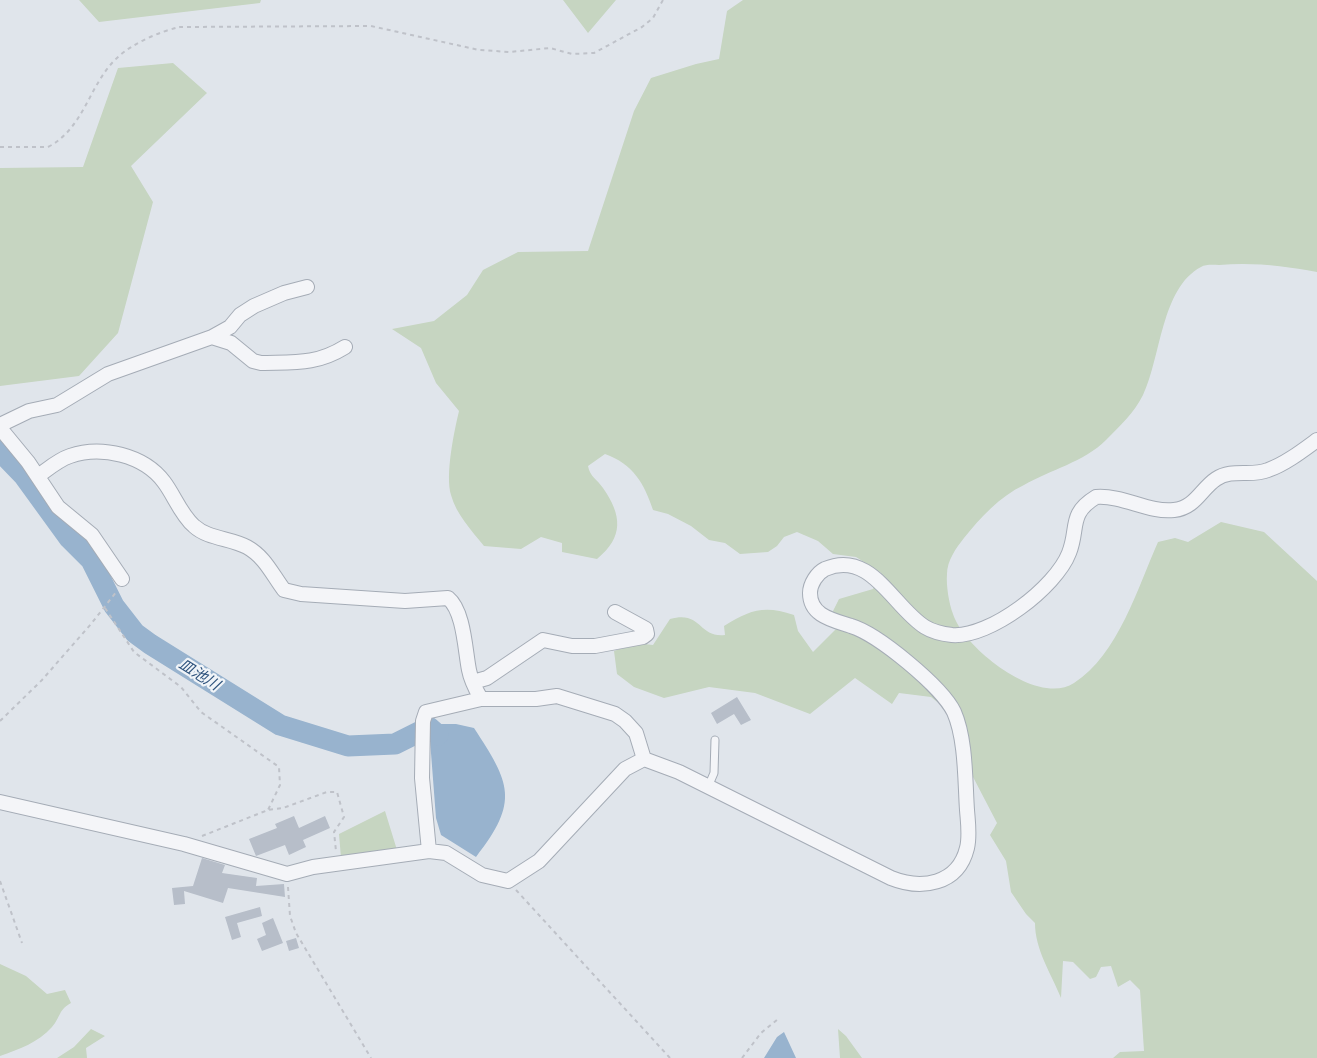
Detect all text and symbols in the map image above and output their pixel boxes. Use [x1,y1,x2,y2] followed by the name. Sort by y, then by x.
[175,655,223,695] water label: 皿池川

